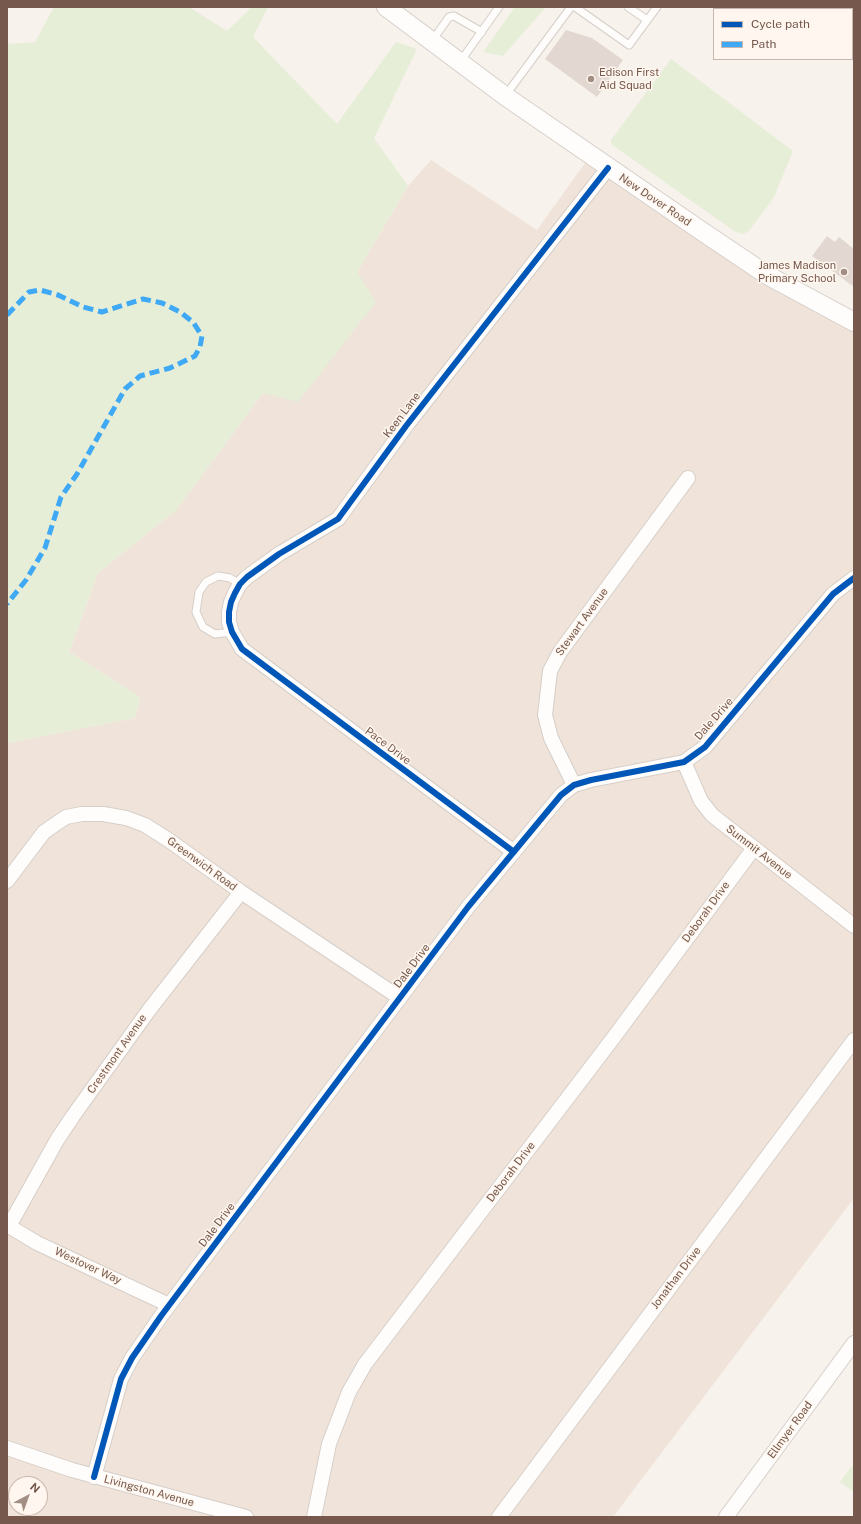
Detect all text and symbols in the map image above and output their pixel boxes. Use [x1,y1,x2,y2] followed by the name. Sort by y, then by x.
[713,8,853,60] legend
[751,17,810,31] text: Cycle path
[751,37,777,51] text: Path
[599,66,659,92] place label: Edison First Aid Squad
[586,74,596,84] marker: Edison First Aid Squad
[616,171,694,229] street label: New Dover Road
[758,259,836,285] place label: James Madison Primary School
[839,267,849,277] marker: James Madison Primary School
[381,390,423,440] street label: Keen Lane
[553,585,611,659] street label: Stewart Avenue
[692,695,736,743] street label: Dale Drive
[362,724,414,768] street label: Pace Drive
[723,822,795,882] street label: Summit Avenue
[164,834,240,894] street label: Greenwich Road
[679,879,733,945] street label: Deborah Drive
[391,941,433,991] street label: Dale Drive
[85,1012,149,1096] street label: Crestmont Avenue
[484,1139,538,1205] street label: Deborah Drive
[196,1200,238,1250] street label: Dale Drive
[648,1244,704,1312] street label: Jonathan Drive
[52,1245,124,1287] street label: Westover Way
[765,1399,815,1461] street label: Ellmyer Road
[102,1473,196,1509] street label: Livingston Avenue
[8,1476,48,1516] north arrow
[28,1480,42,1495] text: N

